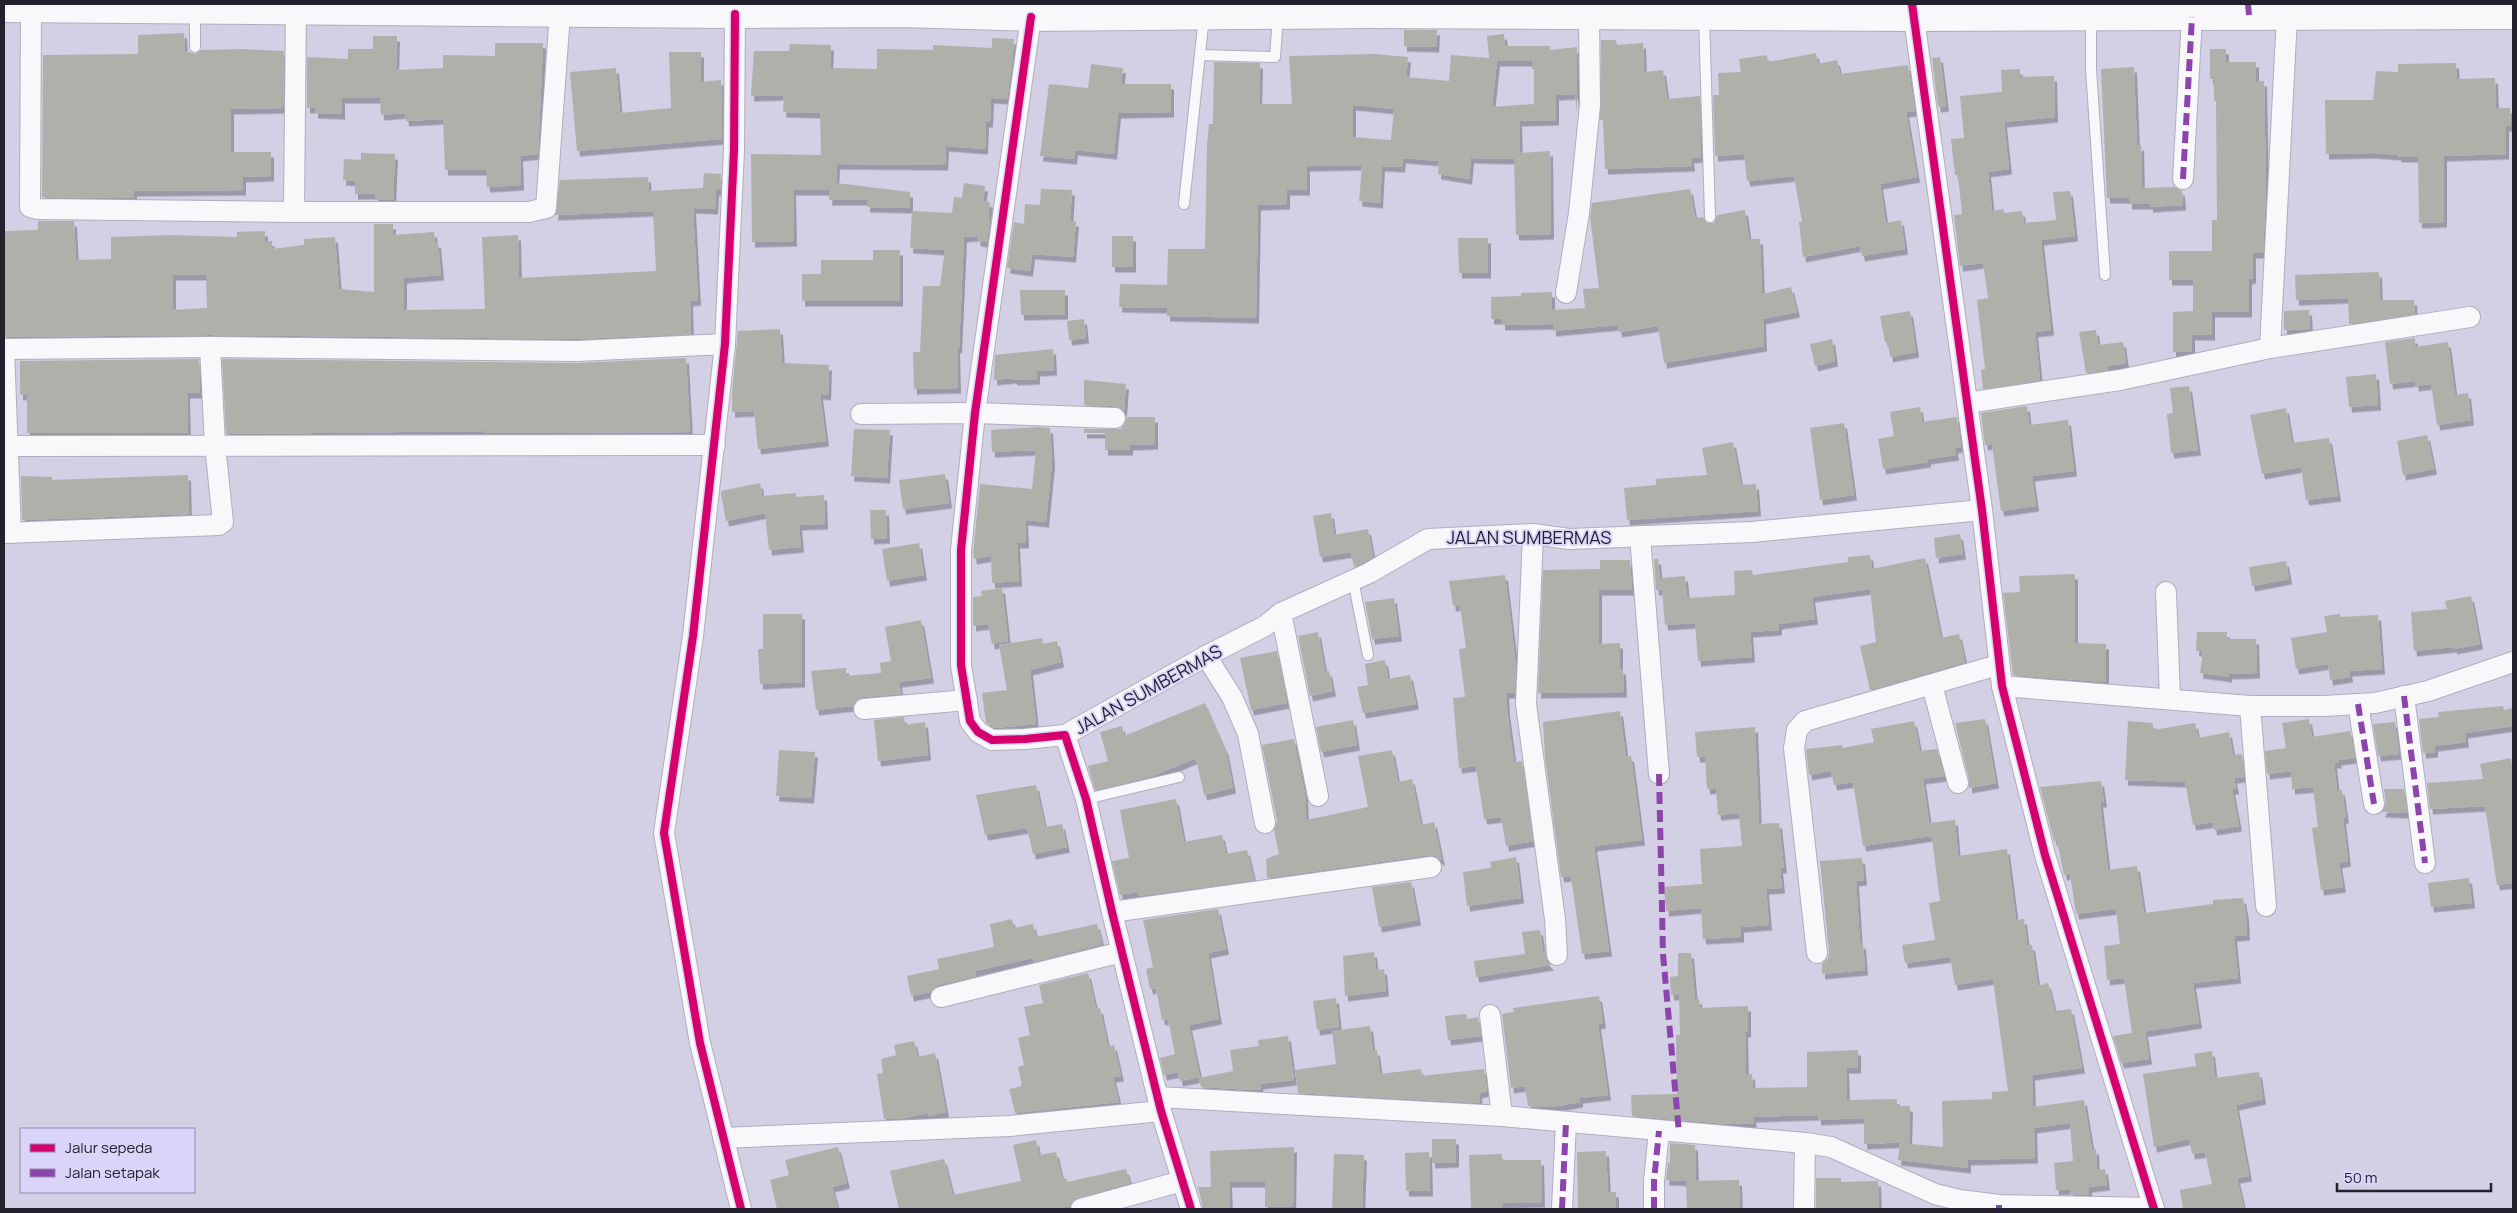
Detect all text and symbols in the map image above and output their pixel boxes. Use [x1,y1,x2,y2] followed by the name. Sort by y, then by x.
[1447,525,1611,549] street label: JALAN SUMBERMAS
[1070,639,1226,739] street label: JALAN SUMBERMAS
[20,1128,195,1193] legend
[65,1137,152,1158] text: Jalur sepeda
[2337,1160,2491,1192] scale bar
[65,1162,160,1183] text: Jalan setapak
[2344,1167,2378,1188] text: 50 m

